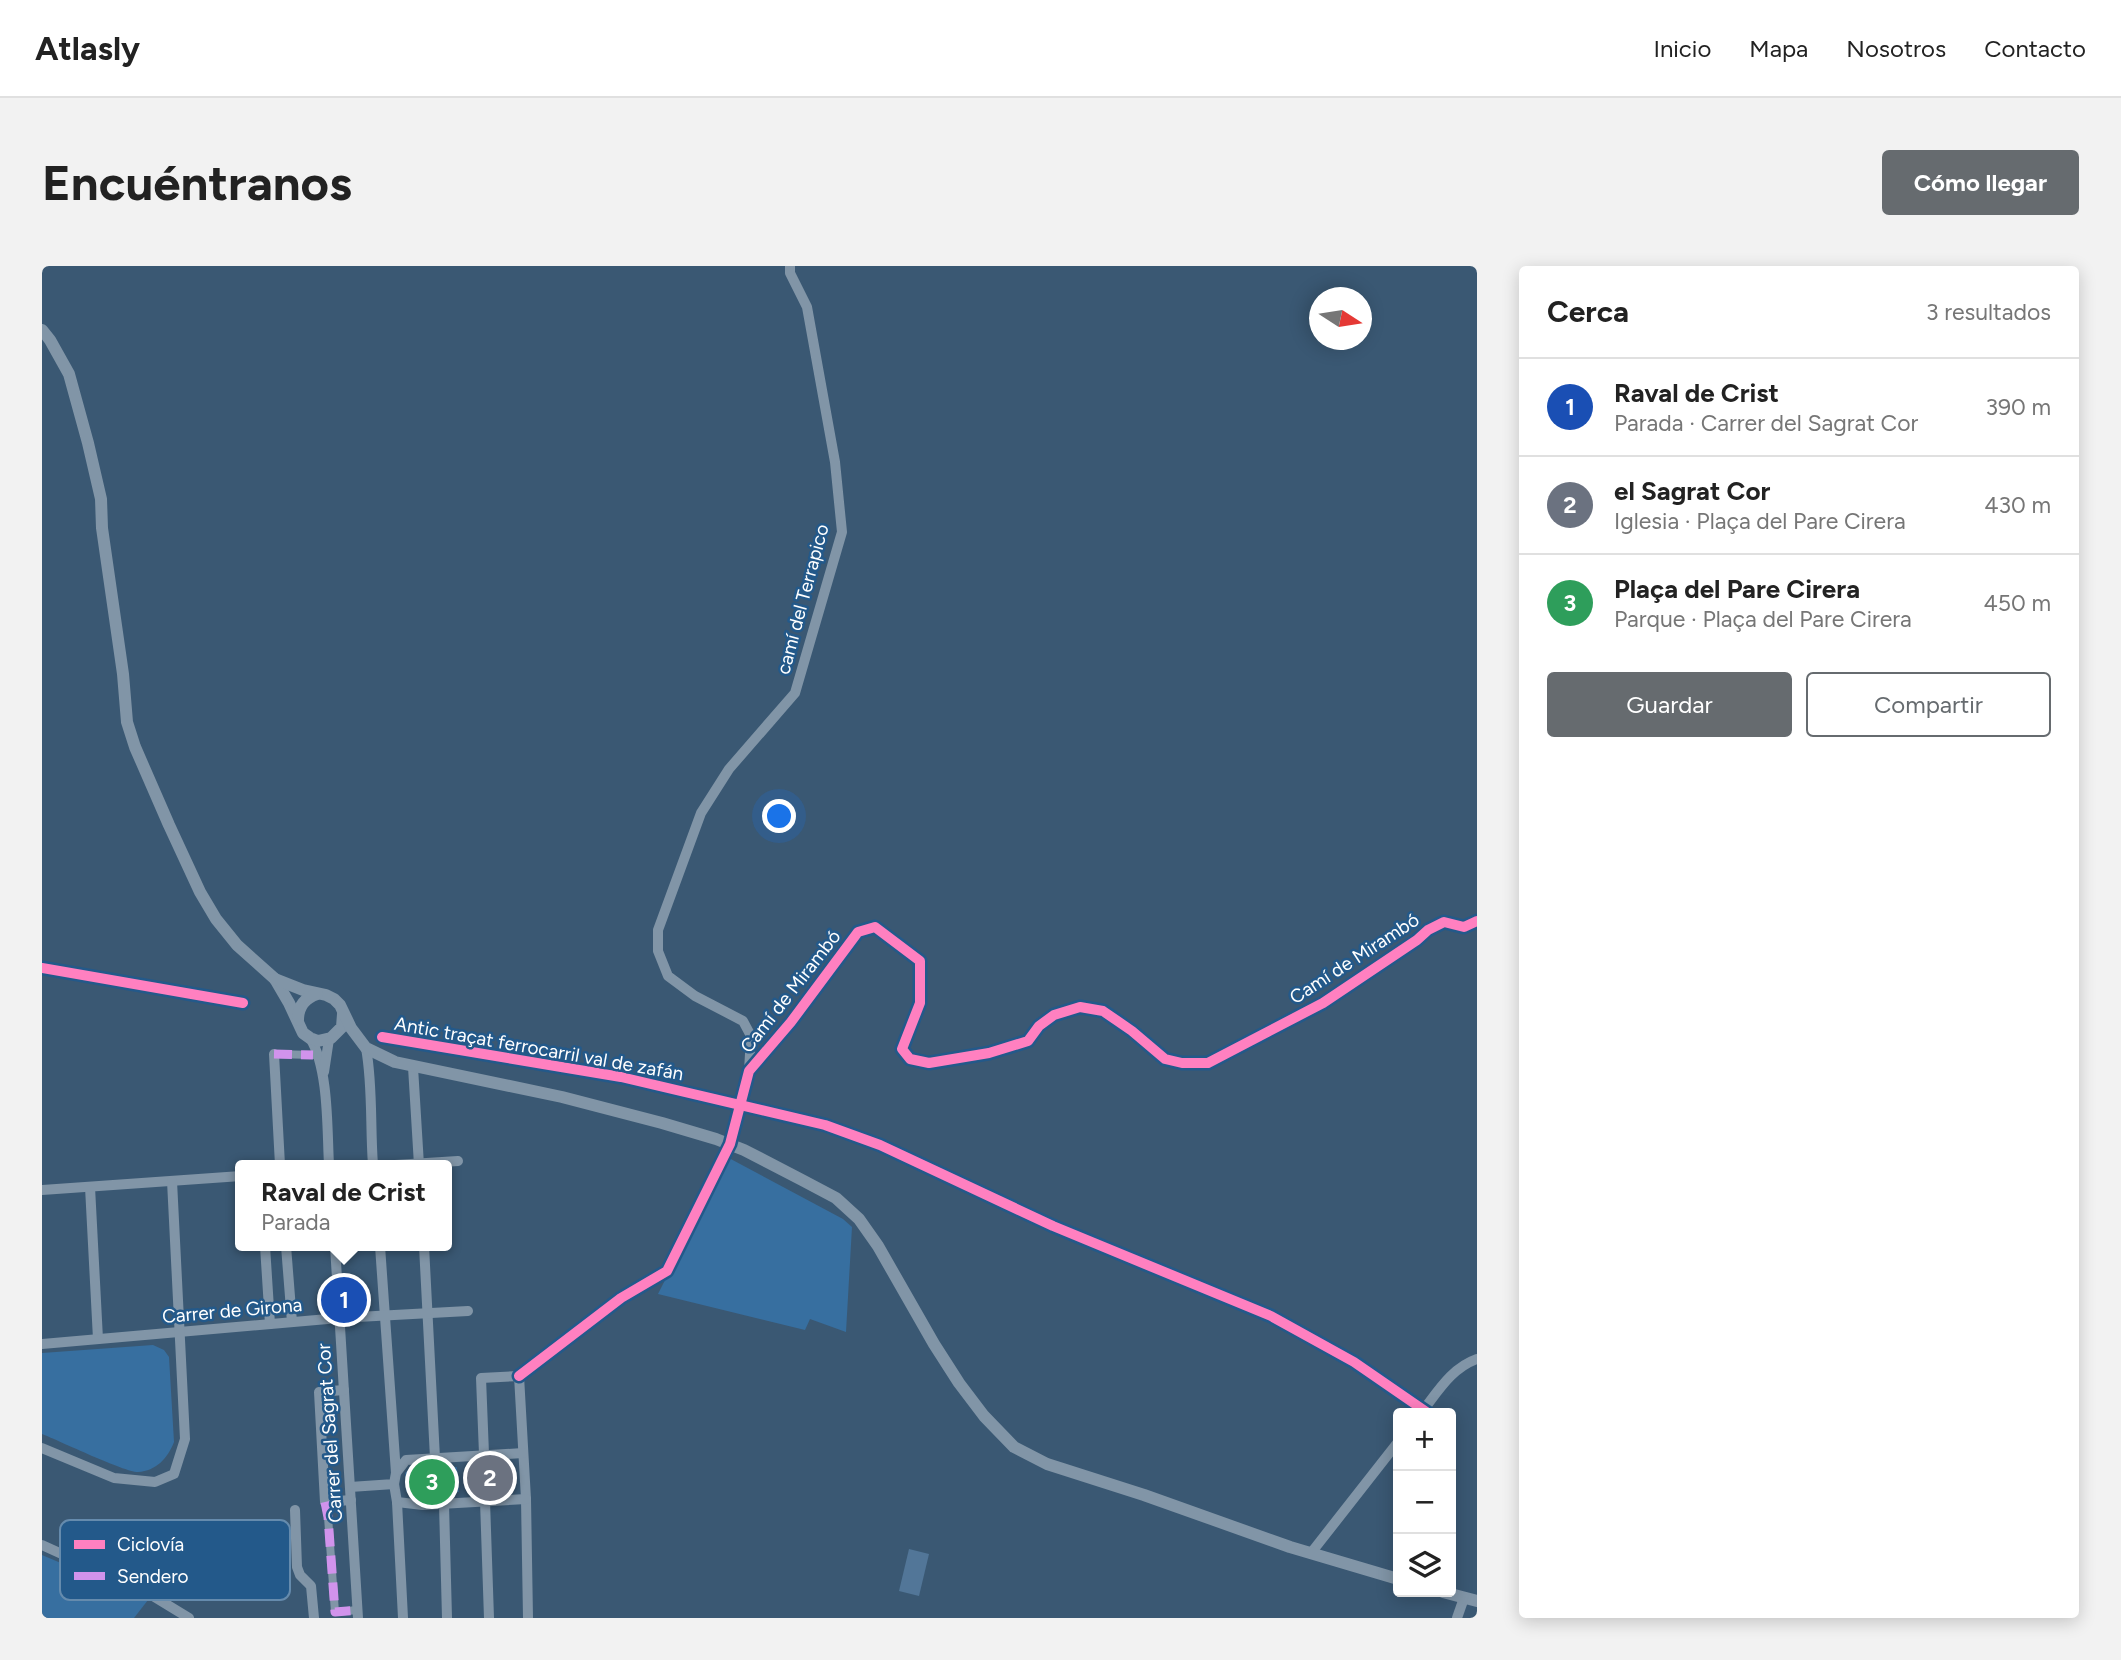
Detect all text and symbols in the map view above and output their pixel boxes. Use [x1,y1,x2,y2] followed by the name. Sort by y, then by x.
[35,29,140,68] text: Atlasly
[1653,34,1711,63] text: Inicio
[1749,34,1808,63] text: Mapa
[1846,34,1946,63] text: Nosotros
[1984,34,2086,63] text: Contacto
[1882,150,2079,215] button: Cómo llegar
[42,153,352,212] text: Encuéntranos
[1309,287,1372,350] north arrow
[1547,293,1629,330] text: Cerca
[1926,298,2051,326] text: 3 resultados
[1614,377,1779,409] text: Raval de Crist
[1565,393,1575,421] text: 1
[1985,393,2051,421] text: 390 m
[1614,409,1918,437] text: Parada · Carrer del Sagrat Cor
[1614,475,1770,507] text: el Sagrat Cor
[1563,491,1577,519] text: 2
[1984,491,2051,519] text: 430 m
[1614,507,1906,535] text: Iglesia · Plaça del Pare Cirera
[771,521,834,677] street label: camí del Terrapico
[1614,573,1860,605] text: Plaça del Pare Cirera
[1564,589,1576,617] text: 3
[1983,589,2051,617] text: 450 m
[1614,605,1912,633] text: Parque · Plaça del Pare Cirera
[1547,672,1792,737] button: Guardar
[1806,672,2051,737] button: Compartir
[762,799,796,833] your location
[1285,908,1423,1009] street label: Camí de Mirambó
[735,925,846,1057] street label: Camí de Mirambó
[393,1012,685,1085] street label: Antic traçat ferrocarril val de zafán
[235,1160,452,1251] popup
[261,1176,426,1208] text: Raval de Crist
[261,1208,331,1236] text: Parada
[321,1274,367,1326] pin: 1
[161,1293,303,1328] street label: Carrer de Girona
[312,1342,347,1523] street label: Carrer del Sagrat Cor
[1393,1408,1456,1597] map controls
[1393,1408,1456,1471] button: +
[467,1452,513,1504] pin: 2
[409,1456,455,1508] pin: 3
[1393,1471,1456,1534] button: −
[60,1520,290,1600] legend
[117,1533,184,1556] text: Ciclovía
[1393,1534,1456,1597] button: layers
[117,1565,189,1588] text: Sendero

